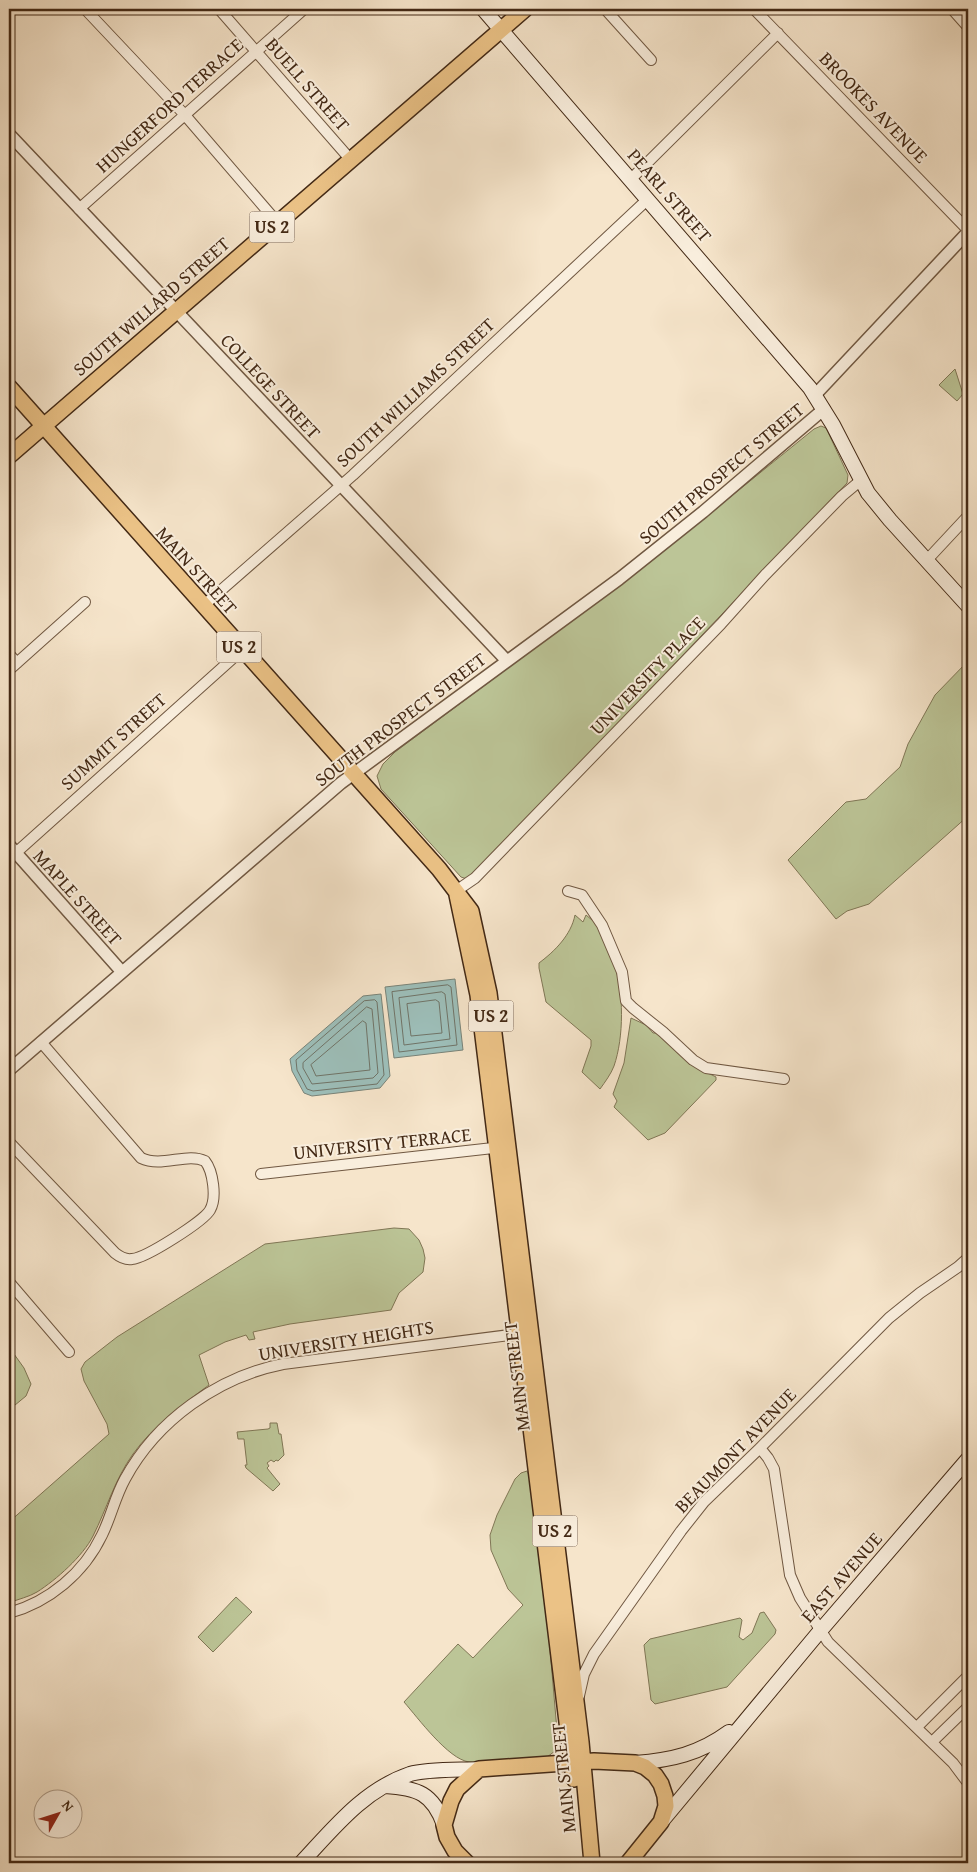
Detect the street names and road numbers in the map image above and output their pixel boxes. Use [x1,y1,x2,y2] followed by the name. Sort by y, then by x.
[89,31,249,179] street label: HUNGERFORD TERRACE
[259,31,357,137] street label: BUELL STREET
[813,45,935,169] street label: BROOKES AVENUE
[621,142,719,248] street label: PEARL STREET
[250,212,294,242] road number: US 2
[66,230,236,382] street label: SOUTH WILLARD STREET
[329,310,501,473] street label: SOUTH WILLIAMS STREET
[214,327,328,445] street label: COLLEGE STREET
[632,395,810,551] street label: SOUTH PROSPECT STREET
[150,520,245,621] street label: MAIN STREET
[583,609,711,741] street label: UNIVERSITY PLACE
[216,632,262,662] road number: US 2
[308,645,492,793] street label: SOUTH PROSPECT STREET
[54,685,173,796] street label: SUMMIT STREET
[27,843,129,952] street label: MAPLE STREET
[468,1000,514,1032] road number: US 2
[292,1120,473,1166] street label: UNIVERSITY TERRACE
[256,1312,436,1368] street label: UNIVERSITY HEIGHTS
[495,1319,537,1432] street label: MAIN STREET
[668,1381,803,1519] street label: BEAUMONT AVENUE
[532,1515,578,1546] road number: US 2
[794,1525,889,1628] street label: EAST AVENUE
[543,1721,583,1834] street label: MAIN STREET

